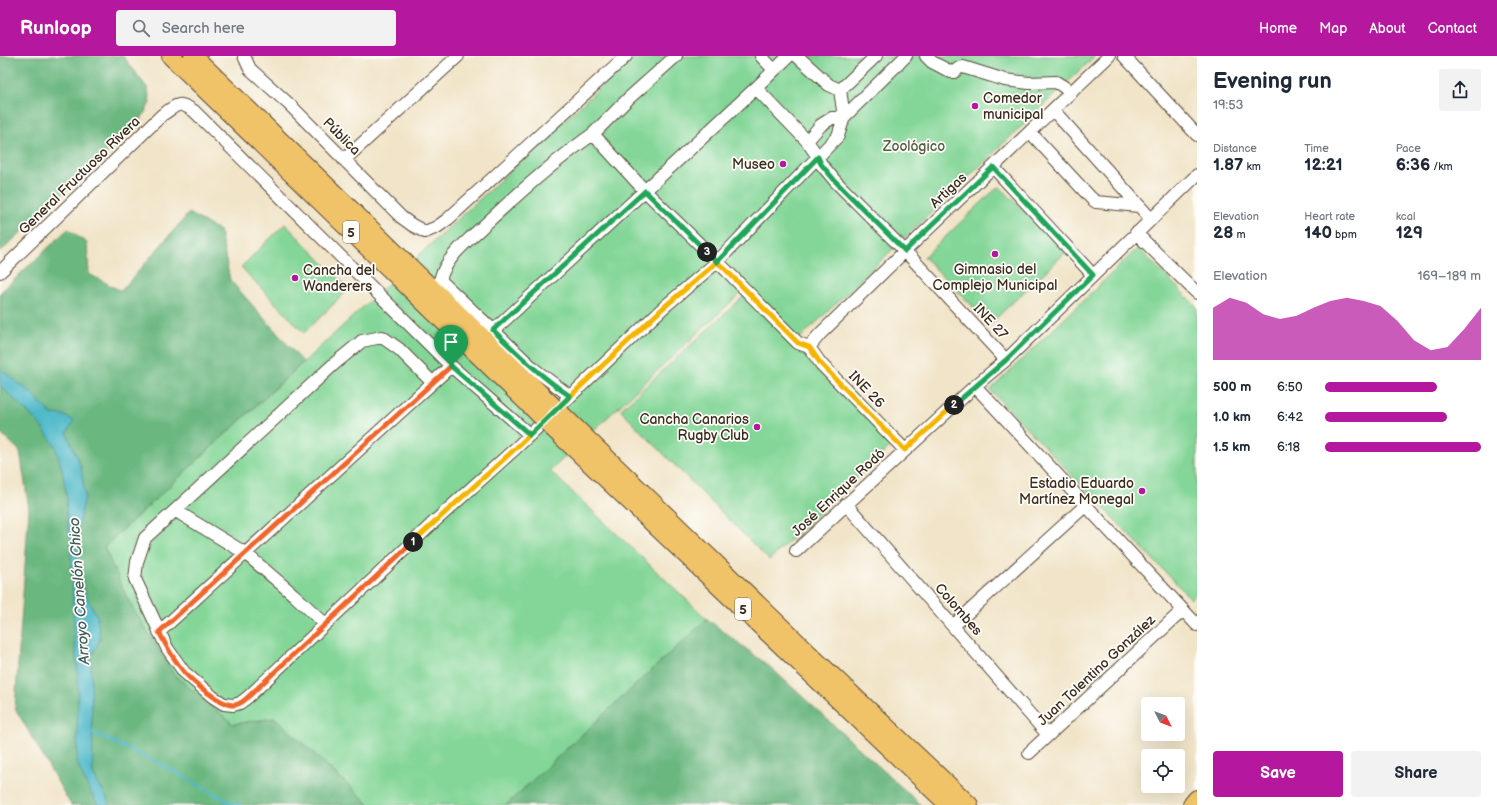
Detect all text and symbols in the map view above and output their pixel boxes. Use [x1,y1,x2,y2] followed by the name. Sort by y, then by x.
[116,10,396,46] search box
[20,17,92,40] text: Runloop
[130,17,152,39] icon: search
[162,19,245,38] text: Search here
[1259,20,1297,37] text: Home
[1319,20,1347,37] text: Map
[1369,20,1406,37] text: About
[1428,20,1477,37] text: Contact
[1213,68,1332,95] text: Evening run
[1439,69,1481,111] button: share
[983,90,1043,123] place label: Comedor municipal
[1213,97,1244,113] text: 19:53
[970,101,980,111] marker: Comedor municipal
[15,113,144,238] street label: General Fructuoso Rivera
[319,114,364,159] street label: Pública
[882,138,945,155] park label: Zoológico
[1213,142,1257,155] text: Distance
[1304,142,1329,155] text: Time
[1396,142,1421,155] text: Pace
[1213,155,1244,175] text: 1.87
[1304,155,1343,175] text: 12:21
[1396,155,1430,175] text: 6:36
[732,156,775,173] place label: Museo
[778,159,788,169] marker: Museo
[1244,160,1261,173] text: km
[1430,160,1453,173] text: /km
[926,169,970,212] street label: Artigas
[1213,210,1259,223] text: Elevation
[1304,210,1355,223] text: Heart rate
[1396,210,1415,223] text: kcal
[343,221,359,243] road number: 5
[1213,223,1233,243] text: 28
[1304,223,1332,243] text: 140
[1396,223,1423,243] text: 129
[1233,228,1245,241] text: m
[1332,228,1357,241] text: bpm
[697,242,717,262] pin: 3
[704,245,710,258] text: 3
[990,249,1000,259] marker: Gimnasio del Complejo Municipal
[933,261,1057,294] place label: Gimnasio del Complejo Municipal
[303,262,375,295] place label: Cancha del Wanderers
[1213,268,1267,284] text: Elevation
[1418,268,1481,284] text: 169–189 m
[290,273,300,283] marker: Cancha del Wanderers
[970,300,1012,343] street label: INE 27
[434,325,468,366] pin
[440,331,462,353] icon: arrive
[845,367,889,412] street label: INE 26
[1213,379,1251,395] text: 500 m
[1277,379,1303,395] text: 6:50
[944,395,964,415] pin: 2
[951,398,957,411] text: 2
[1213,409,1251,425] text: 1.0 km
[1277,409,1303,425] text: 6:42
[639,411,749,444] place label: Cancha Canarios Rugby Club
[752,422,762,432] marker: Cancha Canarios Rugby Club
[1213,439,1250,455] text: 1.5 km
[1277,439,1300,455] text: 6:18
[788,445,889,540] street label: José Enrique Rodó
[1019,475,1134,508] place label: Estadio Eduardo Martínez Monegal
[1137,486,1147,496] marker: Estadio Eduardo Martínez Monegal
[65,517,94,666] water label: Arroyo Canelón Chico
[403,532,423,552] pin: 1
[411,535,415,548] text: 1
[931,580,986,639] street label: Colombes
[735,598,751,620] road number: 5
[1034,611,1159,729] street label: Juan Tolentino González
[1141,697,1185,741] north arrow
[1141,697,1185,793] map controls
[1141,749,1185,793] button: locate
[1213,751,1343,797] button: Save
[1351,751,1481,797] button: Share

